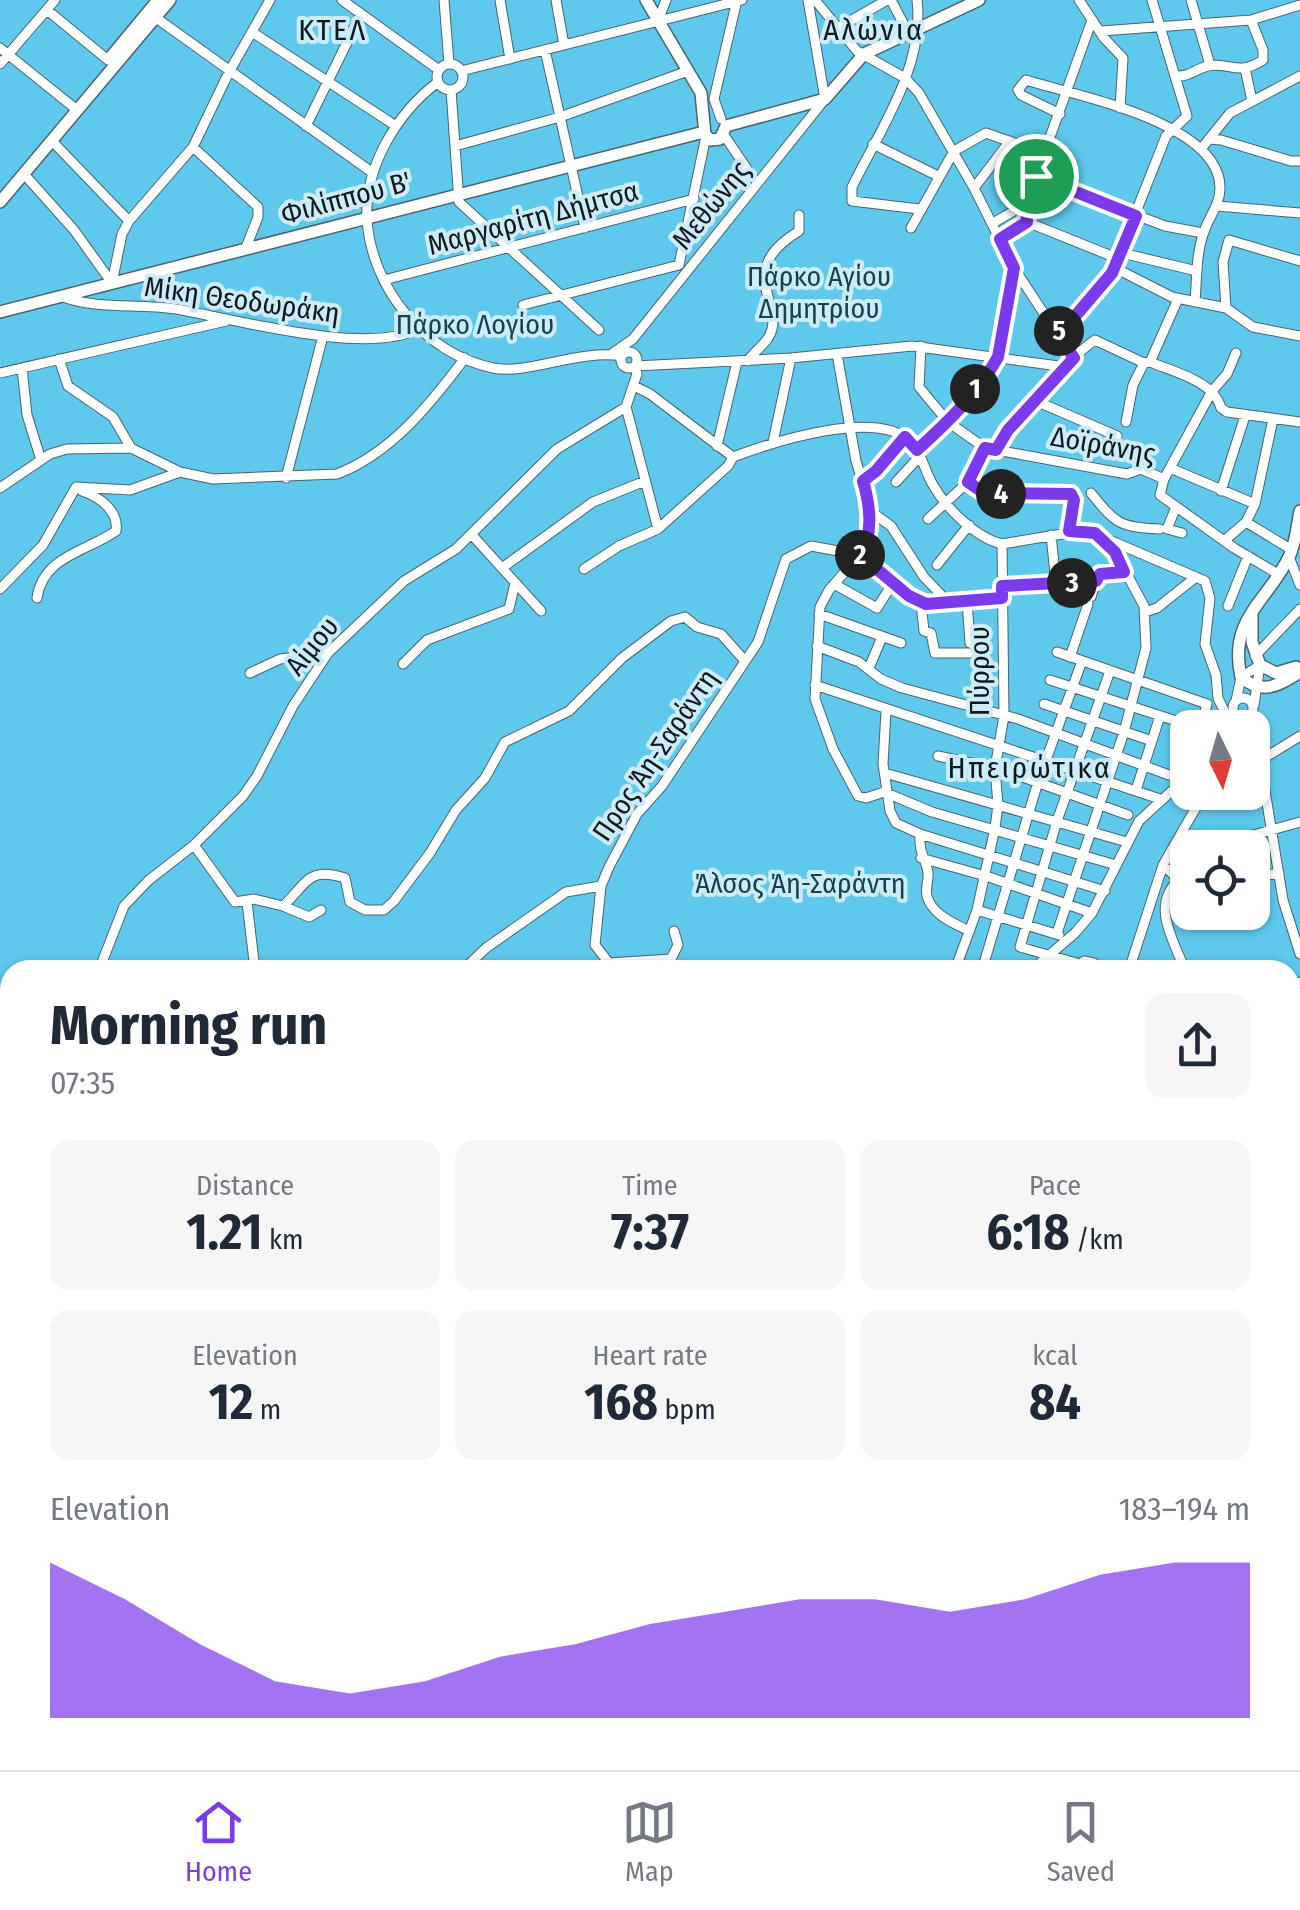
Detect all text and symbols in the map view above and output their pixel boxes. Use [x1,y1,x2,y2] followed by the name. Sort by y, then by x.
[298,12,368,48] district label: ΚΤΕΛ
[823,12,925,48] district label: Αλώνια
[994,134,1079,219] pin
[1009,149,1064,204] icon: arrive
[665,154,757,256] street label: Μεθώνης
[277,165,415,231] street label: Φιλίππου Β'
[424,174,642,262] street label: Μαργαρίτη Δήμτσα
[747,260,891,325] park label: Πάρκο Αγίου Δημητρίου
[142,270,342,330] street label: Μίκη Θεοδωράκη
[1034,306,1084,356] pin: 5
[396,308,554,341] park label: Πάρκο Λογίου
[1052,314,1066,347] text: 5
[950,364,1000,414] pin: 1
[969,372,981,405] text: 1
[1048,420,1158,470] street label: Δοϊράνης
[976,469,1026,519] pin: 4
[994,477,1008,510] text: 4
[835,530,885,580] pin: 2
[854,538,866,571] text: 2
[1047,558,1097,608] pin: 3
[1065,566,1079,599] text: 3
[279,610,345,682] street label: Αίμου
[963,626,996,716] street label: Πύρρου
[585,663,725,847] street label: Προς Άη-Σαράντη
[1170,710,1270,810] north arrow
[1170,710,1270,930] map controls
[948,750,1112,786] district label: Ηπειρώτικα
[1170,830,1270,930] button: locate
[694,867,906,900] park label: Άλσος Άη-Σαράντη
[50,993,327,1059] text: Morning run
[1145,993,1250,1098] button: share
[50,1064,115,1102] text: 07:35
[196,1169,294,1202] text: Distance
[622,1169,678,1202] text: Time
[1029,1169,1081,1202] text: Pace
[186,1202,262,1262] text: 1.21
[611,1202,689,1262] text: 7:37
[986,1202,1070,1262] text: 6:18
[262,1223,304,1256] text: km
[1070,1223,1124,1256] text: /km
[192,1339,298,1372] text: Elevation
[593,1339,707,1372] text: Heart rate
[1032,1339,1078,1372] text: kcal
[209,1372,253,1432] text: 12
[584,1372,658,1432] text: 168
[1029,1372,1081,1432] text: 84
[253,1393,281,1426] text: m
[658,1393,716,1426] text: bpm
[50,1490,170,1528] text: Elevation
[1119,1490,1250,1528] text: 183–194 m
[185,1795,252,1888] tab: Home
[622,1795,677,1888] tab: Map
[1047,1795,1115,1888] tab: Saved

